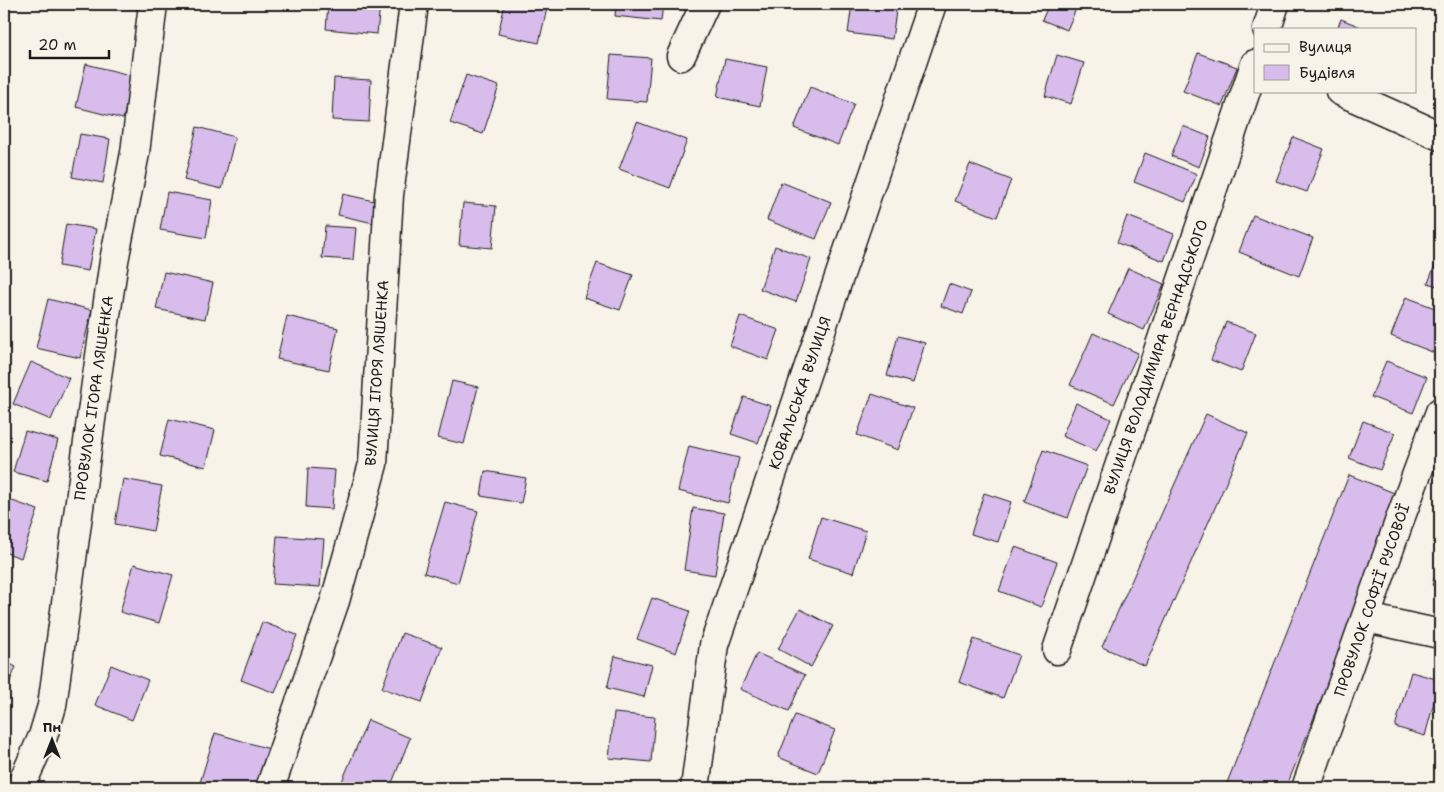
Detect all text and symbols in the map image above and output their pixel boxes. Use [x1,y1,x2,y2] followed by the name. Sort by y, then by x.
[30,28,109,60] scale bar
[1254,28,1416,92] legend
[38,35,77,55] text: 20 m
[1299,37,1352,57] text: Вулиця
[1299,63,1355,83] text: Будівля
[1099,217,1213,497] street label: ВУЛИЦЯ ВОЛОДИМИРА ВЕРНАДСЬКОГО
[361,279,393,467] street label: ВУЛИЦЯ ІГОРЯ ЛЯШЕНКА
[70,294,118,502] street label: ПРОВУЛОК ІГОРА ЛЯШЕНКА
[764,314,836,472] street label: КОВАЛЬСЬКА ВУЛИЦЯ
[1330,501,1414,699] street label: ПРОВУЛОК СОФІЇ РУСОВОЇ
[28,714,78,764] north arrow
[43,718,61,736] text: Пн

